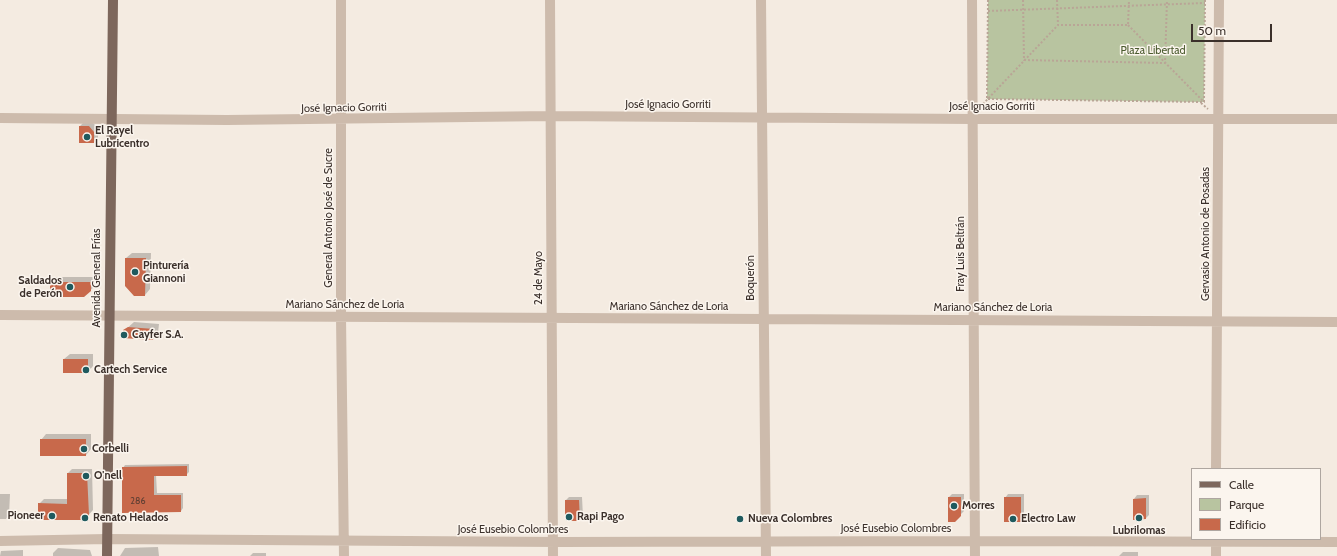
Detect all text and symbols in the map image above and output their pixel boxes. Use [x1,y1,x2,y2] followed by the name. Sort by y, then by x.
[1193,16,1274,42] scale bar
[1198,23,1226,38] text: 50 m
[1120,44,1186,58] park label: Plaza Libertad
[625,98,711,112] street label: José Ignacio Gorriti
[949,100,1035,114] street label: José Ignacio Gorriti
[301,101,387,115] street label: José Ignacio Gorriti
[95,124,149,150] place label: El Rayel Lubricentro
[82,132,92,142] marker: El Rayel Lubricentro
[322,148,336,288] street label: General Antonio José de Sucre
[1199,167,1213,301] street label: Gervasio Antonio de Posadas
[954,216,968,292] street label: Fray Luis Beltrán
[90,228,104,328] street label: Avenida General Frías
[532,251,546,305] street label: 24 de Mayo
[744,255,758,301] street label: Boquerón
[143,259,189,285] place label: Pinturería Giannoni
[130,267,140,277] marker: Pinturería Giannoni
[18,274,62,300] place label: Saldados de Perón
[65,282,75,292] marker: Saldados de Perón
[286,298,404,312] street label: Mariano Sánchez de Loria
[610,300,728,314] street label: Mariano Sánchez de Loria
[934,301,1052,315] street label: Mariano Sánchez de Loria
[132,328,183,342] place label: Cayfer S.A.
[119,330,129,340] marker: Cayfer S.A.
[94,363,167,377] place label: Cartech Service
[81,365,91,375] marker: Cartech Service
[92,442,129,456] place label: Corbelli
[79,444,89,454] marker: Corbelli
[1191,468,1321,540] legend
[94,469,122,483] place label: O'nell
[81,471,91,481] marker: O'nell
[1229,477,1254,492] text: Calle
[130,496,146,506] house number: 286
[1229,497,1264,512] text: Parque
[962,499,995,513] place label: Morres
[949,501,959,511] marker: Morres
[8,509,44,523] place label: Pioneer
[577,510,624,524] place label: Rapi Pago
[47,511,57,521] marker: Pioneer
[93,511,168,525] place label: Renato Helados
[564,512,574,522] marker: Rapi Pago
[748,512,832,526] place label: Nueva Colombres
[1021,512,1076,526] place label: Electro Law
[80,513,90,523] marker: Renato Helados
[1134,513,1144,523] marker: Lubrilomas
[735,514,745,524] marker: Nueva Colombres
[1008,514,1018,524] marker: Electro Law
[1229,517,1266,532] text: Edificio
[841,522,951,536] street label: José Eusebio Colombres
[458,523,568,537] street label: José Eusebio Colombres
[1113,524,1165,538] place label: Lubrilomas

